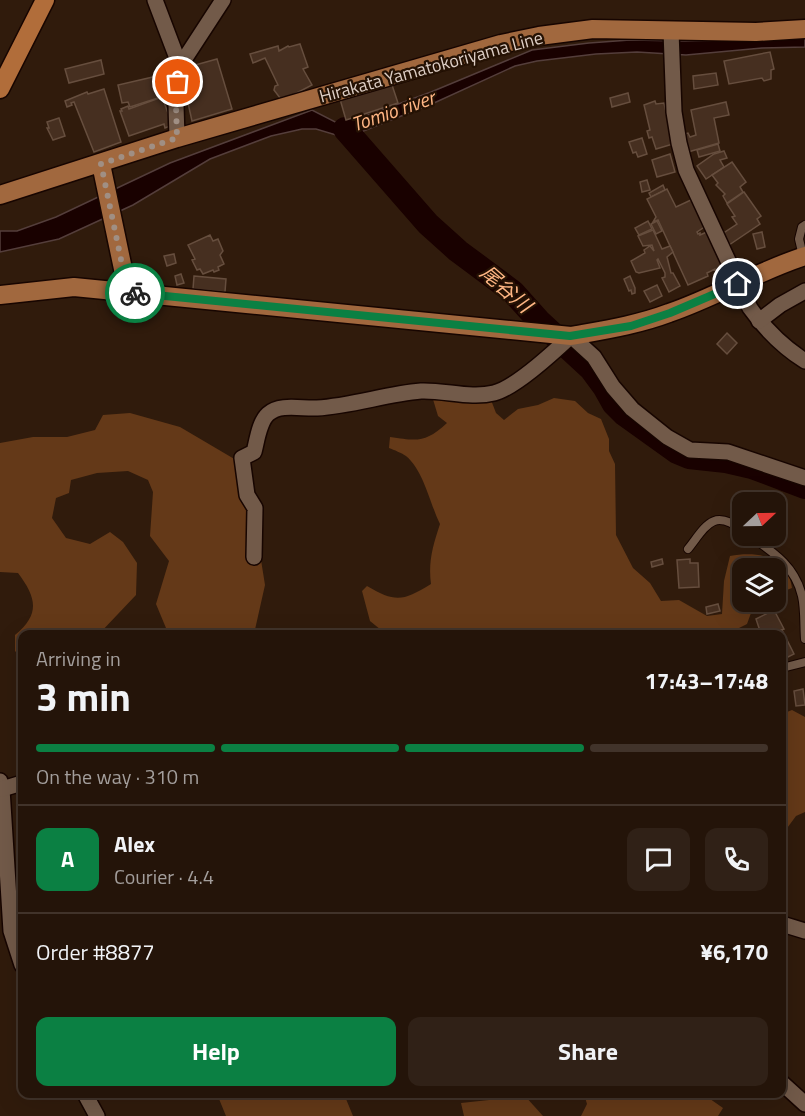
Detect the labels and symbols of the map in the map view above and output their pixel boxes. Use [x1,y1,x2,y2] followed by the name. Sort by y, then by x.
[316,24,546,109] street label: Hirakata Yamatokoriyama Line
[152,56,203,107] pin
[347,81,441,139] water label: Tomio river
[474,257,541,321] water label: 尾谷川
[712,258,763,309] pin
[105,263,165,323] courier
[732,492,786,546] north arrow

